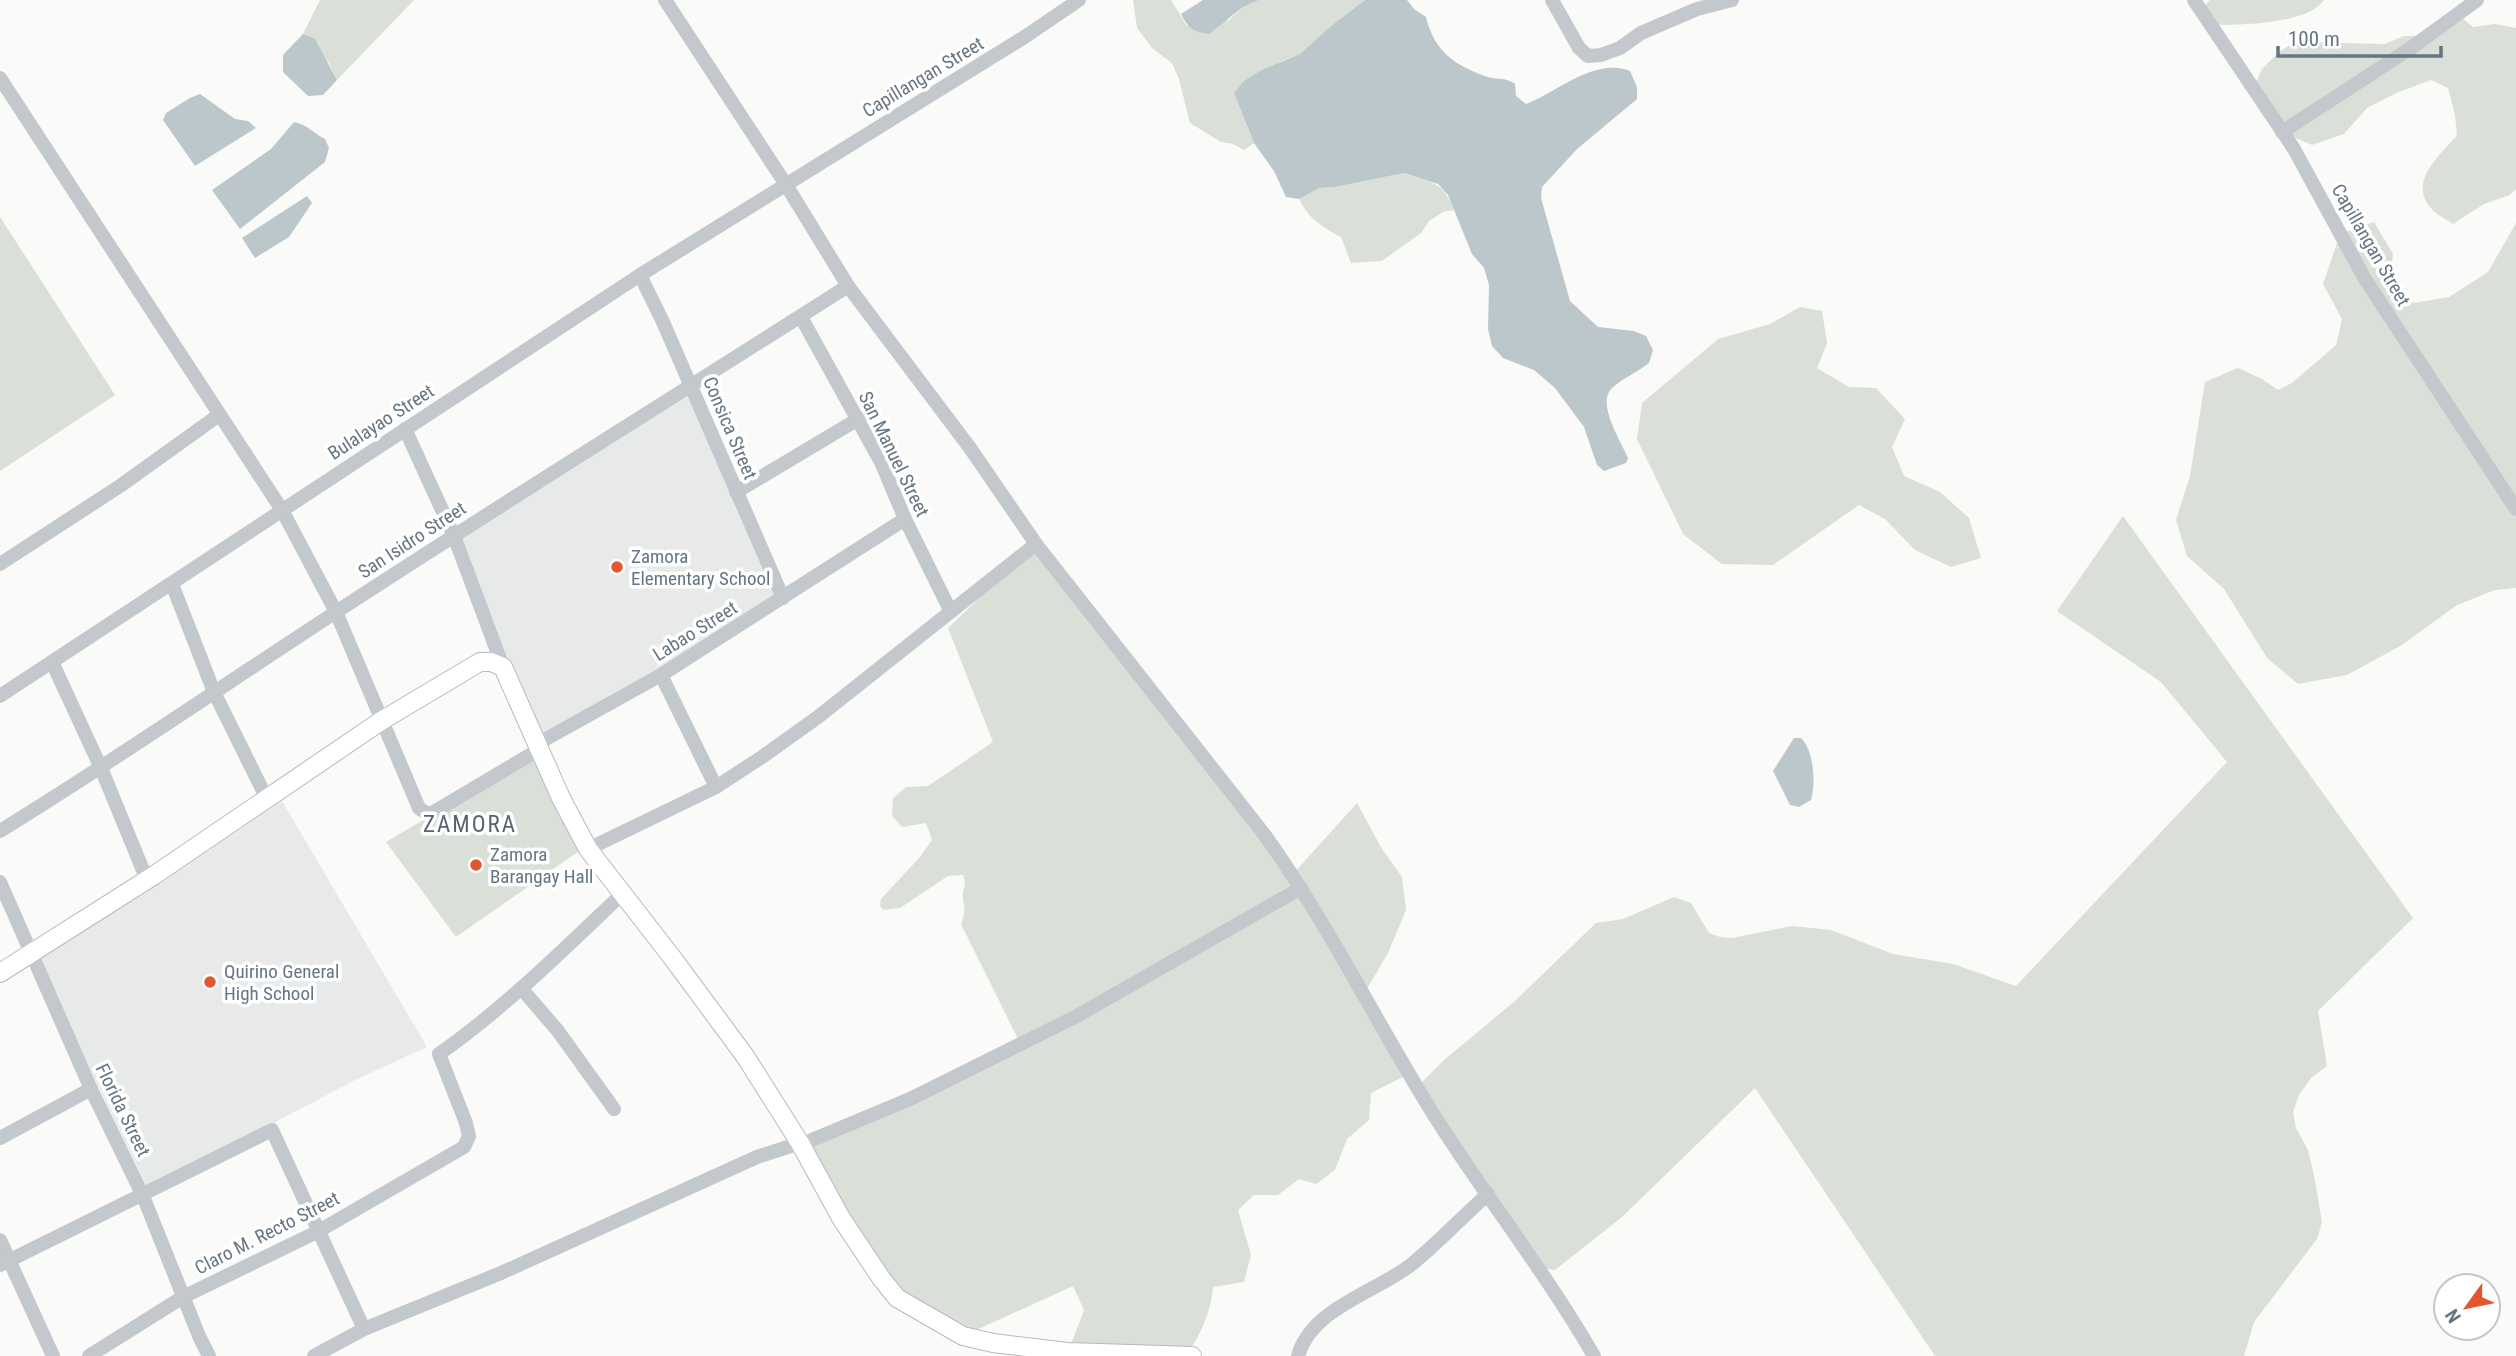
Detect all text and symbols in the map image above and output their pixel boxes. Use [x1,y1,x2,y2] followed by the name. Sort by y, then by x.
[2278,14,2441,58] scale bar
[2288,27,2340,51] text: 100 m
[858,32,988,122] street label: Capillangan Street
[2327,180,2415,310] street label: Capillangan Street
[698,373,762,483] street label: Consica Street
[324,379,438,465] street label: Bulalayao Street
[854,388,934,520] street label: San Manuel Street
[354,497,470,583] street label: San Isidro Street
[631,545,770,590] place label: Zamora Elementary School
[609,559,625,575] marker: Zamora Elementary School
[649,596,741,666] street label: Labao Street
[423,811,517,838] district label: ZAMORA
[490,843,593,888] place label: Zamora Barangay Hall
[468,857,484,873] marker: Zamora Barangay Hall
[224,960,339,1005] place label: Quirino General High School
[202,974,218,990] marker: Quirino General High School
[91,1060,155,1160] street label: Florida Street
[191,1187,343,1279] street label: Claro M. Recto Street
[2432,1272,2502,1342] north arrow
[2440,1305,2466,1327] text: N

